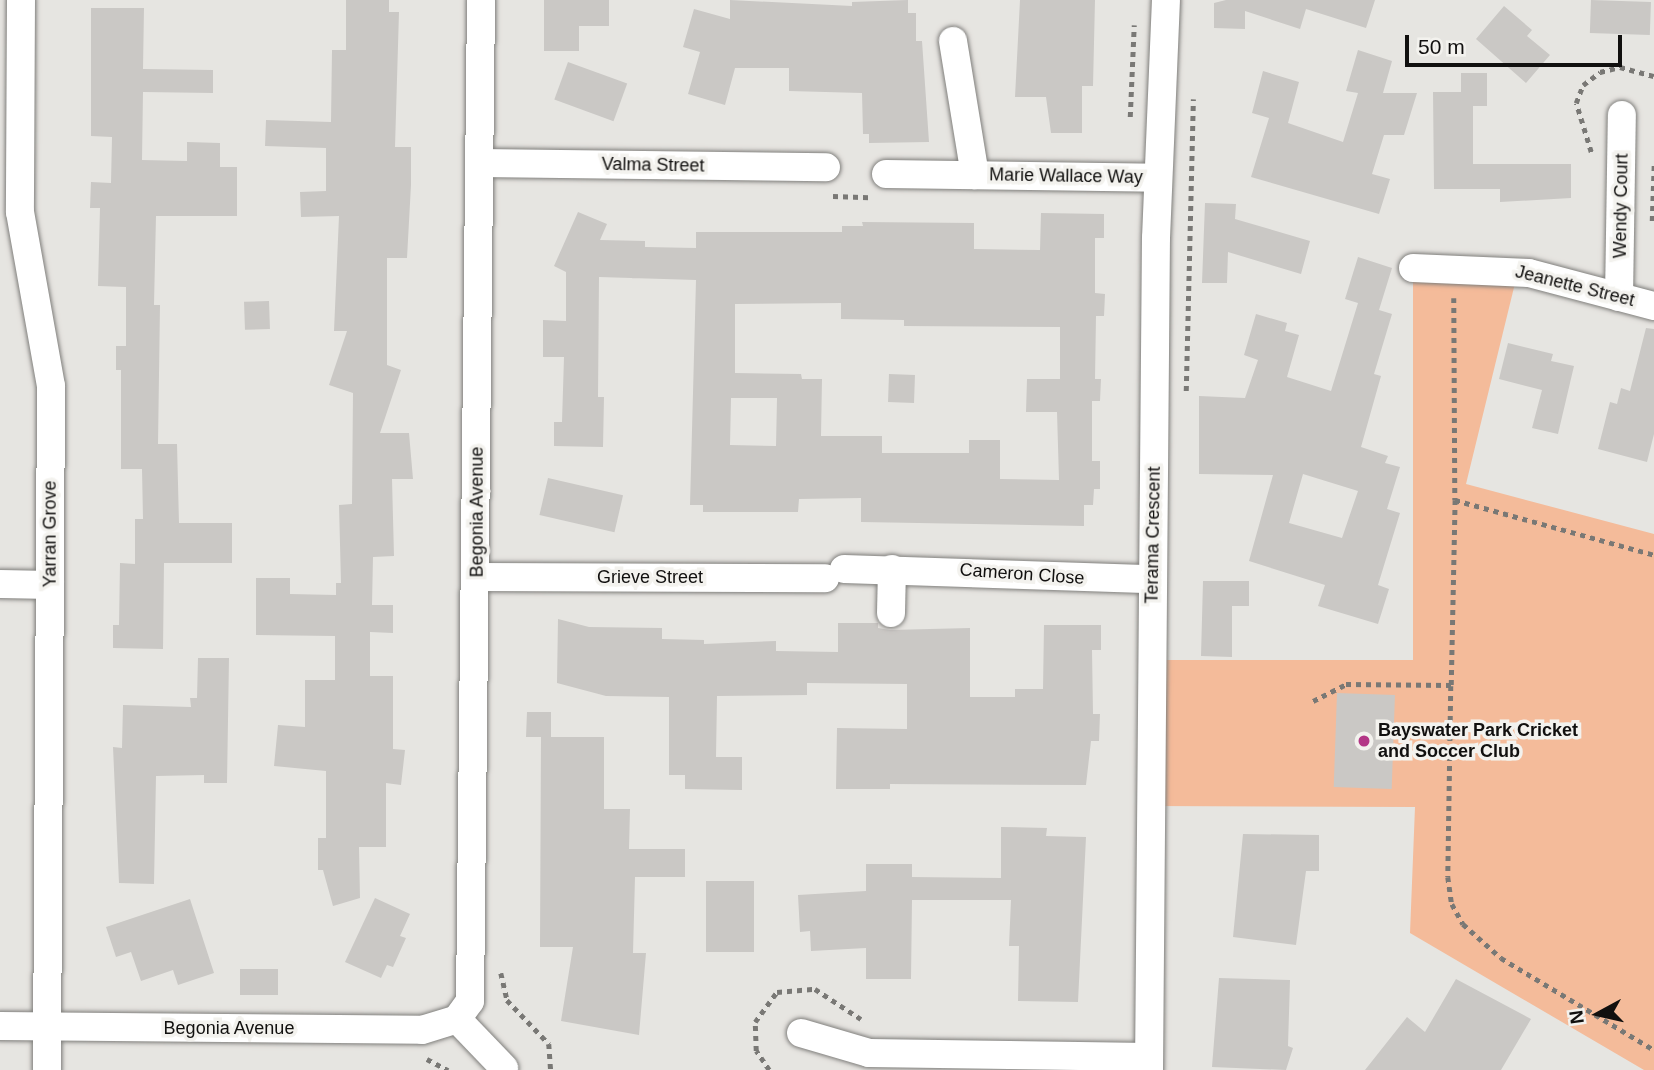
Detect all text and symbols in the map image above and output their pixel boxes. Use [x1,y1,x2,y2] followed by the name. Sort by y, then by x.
[1409,21,1626,65] scale bar
[1418,35,1465,58] text: 50 m
[601,153,705,177] street label: Valma Street
[1609,153,1633,259] street label: Wendy Court
[989,164,1143,188] street label: Marie Wallace Way
[1513,261,1637,311] street label: Jeanette Street
[466,446,488,578] street label: Begonia Avenue
[1141,466,1165,604] street label: Terama Crescent
[39,481,61,587] street label: Yarran Grove
[959,559,1085,589] street label: Cameron Close
[597,566,703,588] street label: Grieve Street
[1378,720,1578,762] place label: Bayswater Park Cricket and Soccer Club
[1356,733,1372,749] marker: Bayswater Park Cricket and Soccer Club
[1563,979,1633,1049] north arrow
[1565,1009,1588,1025] text: N
[163,1017,295,1039] street label: Begonia Avenue

